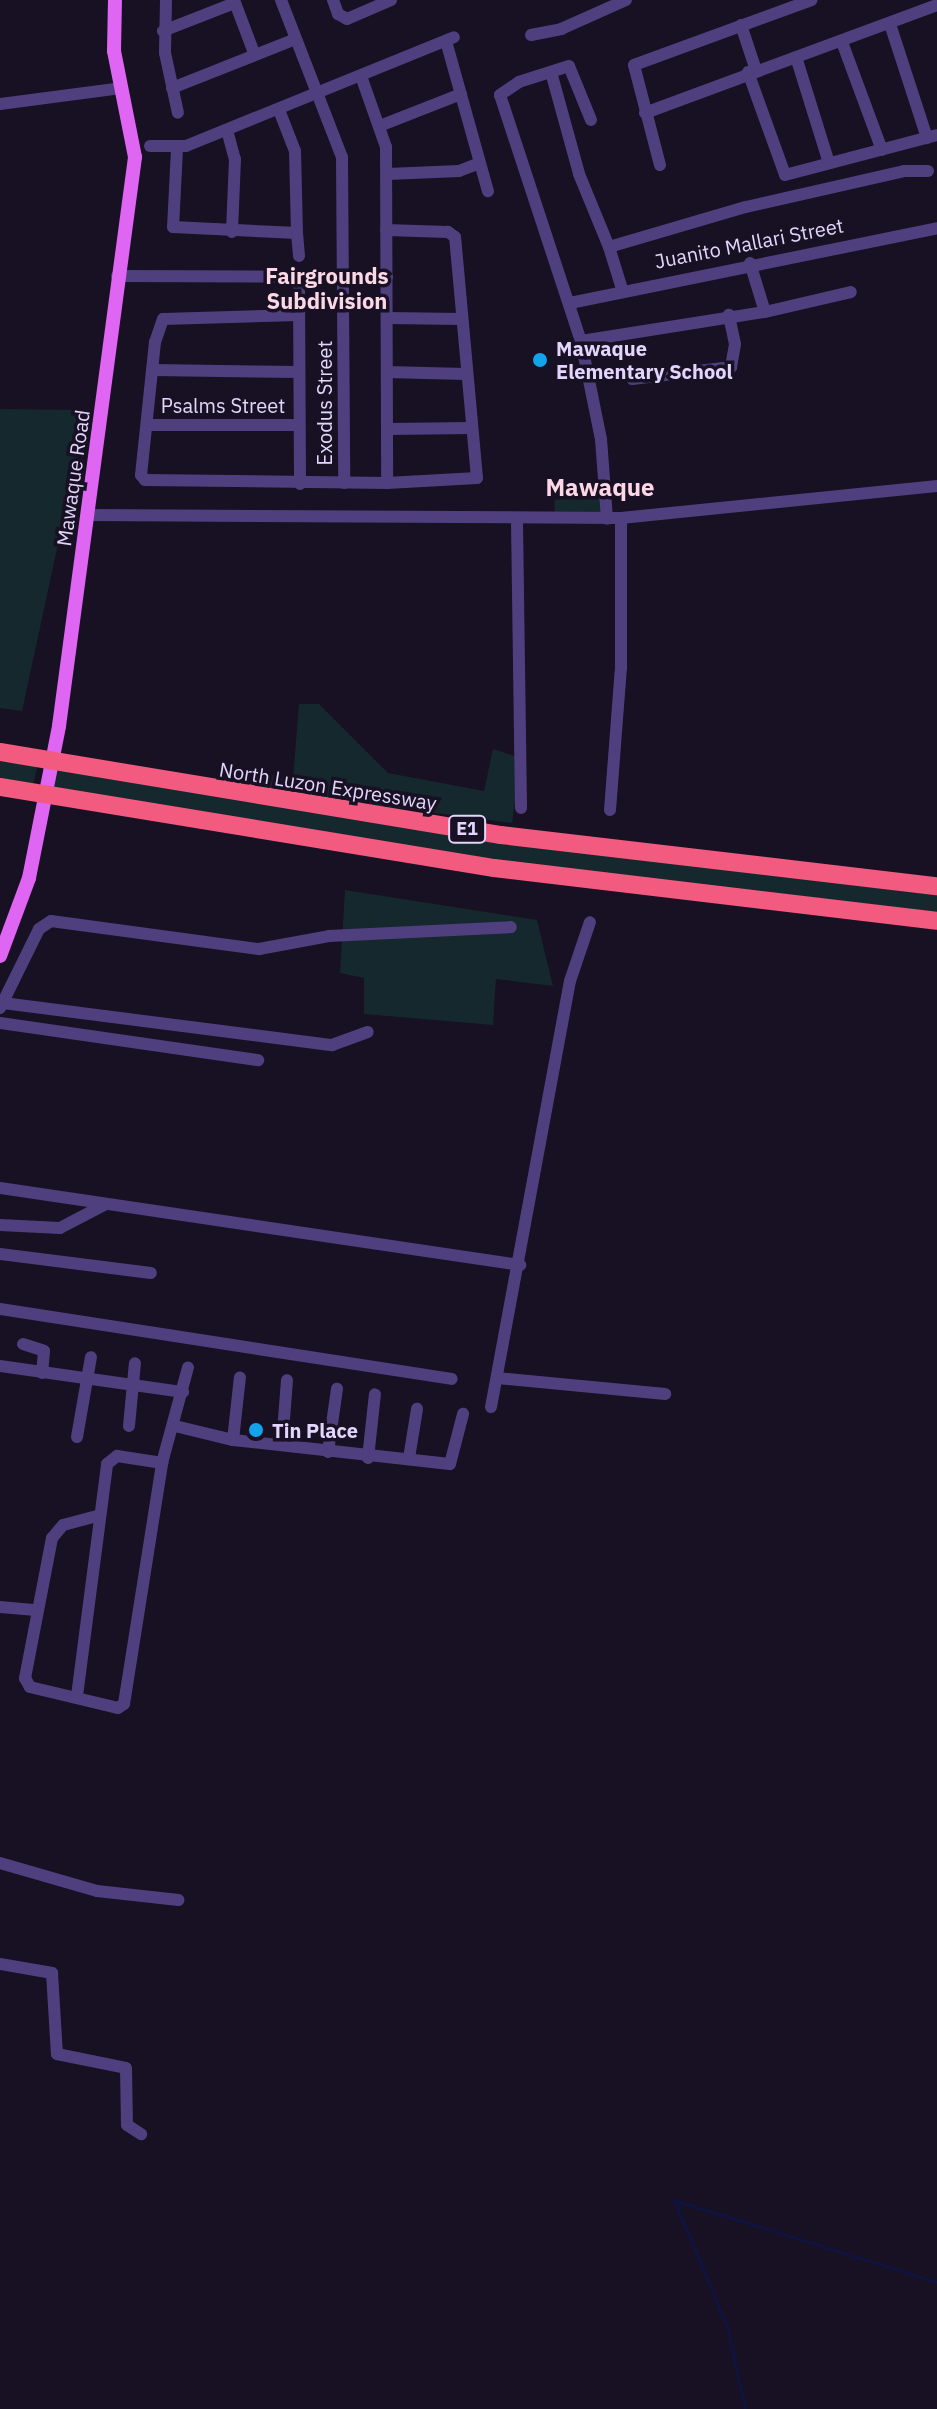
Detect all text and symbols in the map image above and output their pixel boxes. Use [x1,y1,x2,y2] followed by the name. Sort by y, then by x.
[653,213,845,273] street label: Juanito Mallari Street
[265,262,389,314] district label: Fairgrounds Subdivision
[556,336,732,383] place label: Mawaque Elementary School
[312,340,336,466] street label: Exodus Street
[531,351,549,369] marker: Mawaque Elementary School
[161,393,285,417] street label: Psalms Street
[52,408,94,548] street label: Mawaque Road
[545,474,655,502] district label: Mawaque
[218,757,438,815] street label: North Luzon Expressway
[447,815,487,843] road number: E1
[272,1418,358,1442] place label: Tin Place
[247,1421,265,1439] marker: Tin Place

